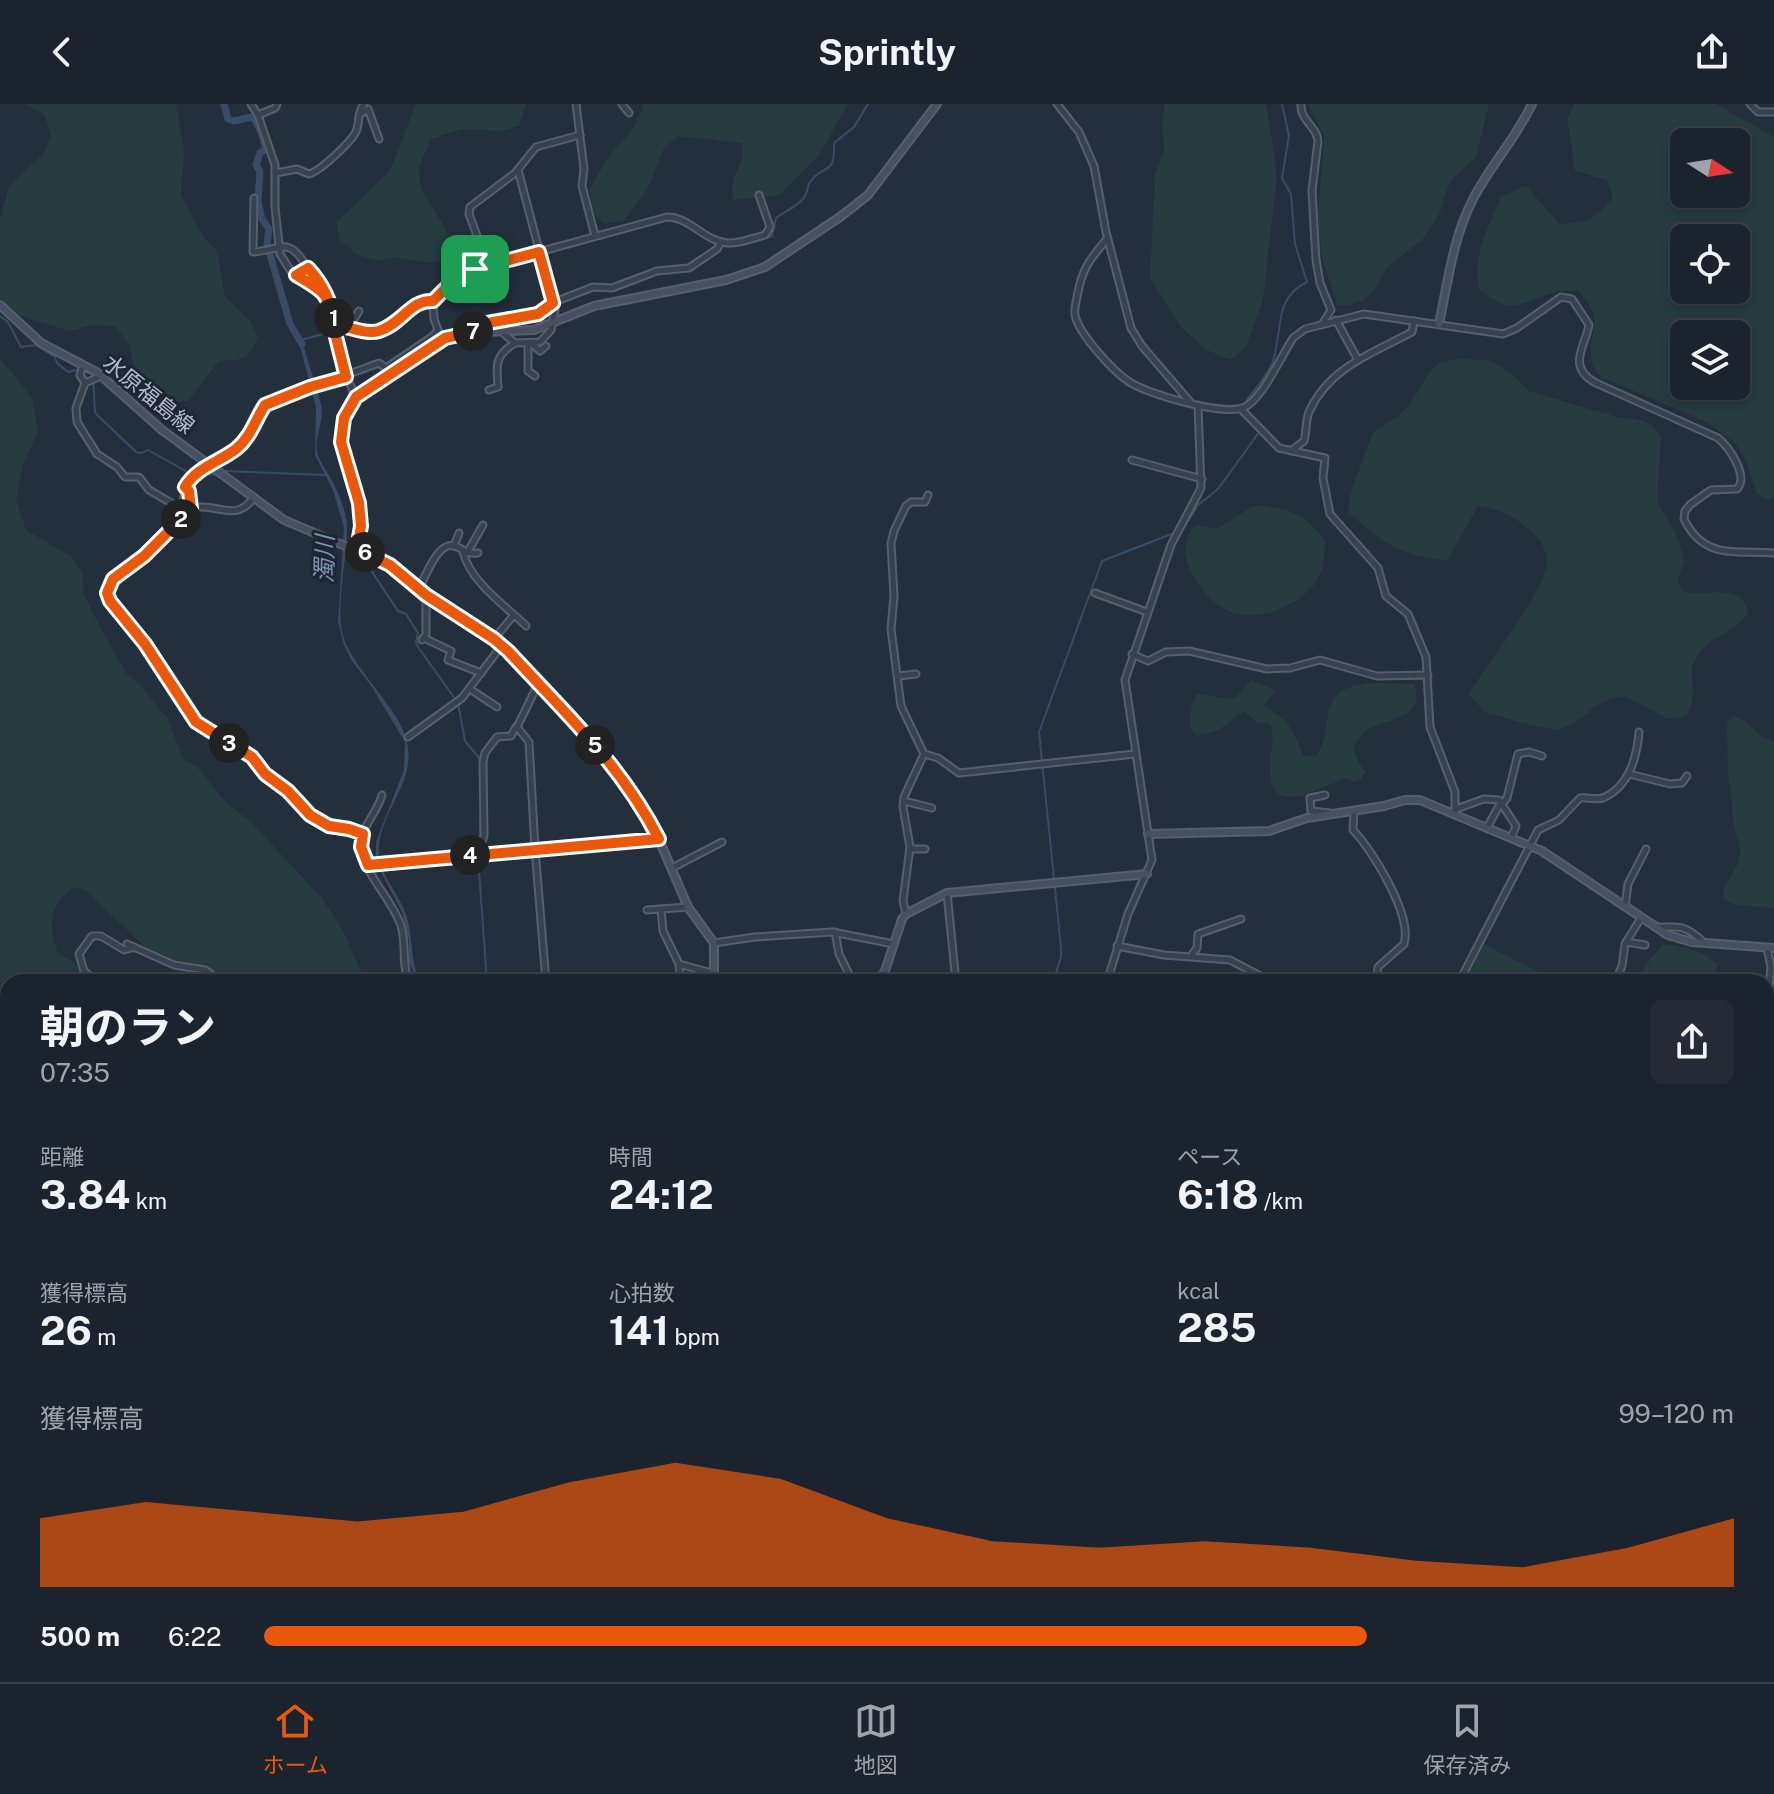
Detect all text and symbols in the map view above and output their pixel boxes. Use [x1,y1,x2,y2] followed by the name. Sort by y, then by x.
[40,30,84,74] icon: back
[1690,30,1734,74] icon: share
[818,31,956,73] text: Sprintly
[1670,128,1750,208] north arrow
[1670,128,1750,400] map controls
[1670,224,1750,304] button: locate
[441,235,509,303] pin
[453,247,497,291] icon: arrive
[314,298,354,338] pin: 1
[329,305,339,331] text: 1
[453,311,493,351] pin: 7
[466,318,480,344] text: 7
[1670,320,1750,400] button: layers
[98,349,200,439] street label: 水原福島線
[161,499,201,539] pin: 2
[174,506,188,532] text: 2
[310,532,338,583] water label: 濁川
[345,532,385,572] pin: 6
[358,539,372,565] text: 6
[209,723,249,763] pin: 3
[575,725,615,765] pin: 5
[222,730,236,756] text: 3
[588,732,602,758] text: 5
[450,835,490,875] pin: 4
[463,842,477,868] text: 4
[1650,1000,1734,1084] button: share
[40,1001,216,1053] text: 朝のラン
[40,1057,110,1088] text: 07:35
[40,1144,84,1170] text: 距離
[609,1144,653,1170] text: 時間
[1177,1144,1242,1170] text: ペース
[40,1171,130,1218] text: 3.84
[609,1171,714,1218] text: 24:12
[1177,1171,1259,1218] text: 6:18
[130,1188,167,1214] text: km
[1259,1188,1303,1214] text: /km
[1177,1278,1220,1304] text: kcal
[40,1280,128,1306] text: 獲得標高
[609,1280,675,1306] text: 心拍数
[1177,1304,1257,1351] text: 285
[40,1307,92,1354] text: 26
[609,1307,669,1354] text: 141
[92,1324,116,1350] text: m
[669,1324,720,1350] text: bpm
[1618,1398,1734,1429] text: 99–120 m
[40,1403,144,1434] text: 獲得標高
[40,1621,120,1652] text: 500 m
[168,1621,222,1652] text: 6:22
[263,1699,328,1779] tab: ホーム
[854,1699,898,1779] tab: 地図
[1423,1699,1511,1779] tab: 保存済み

